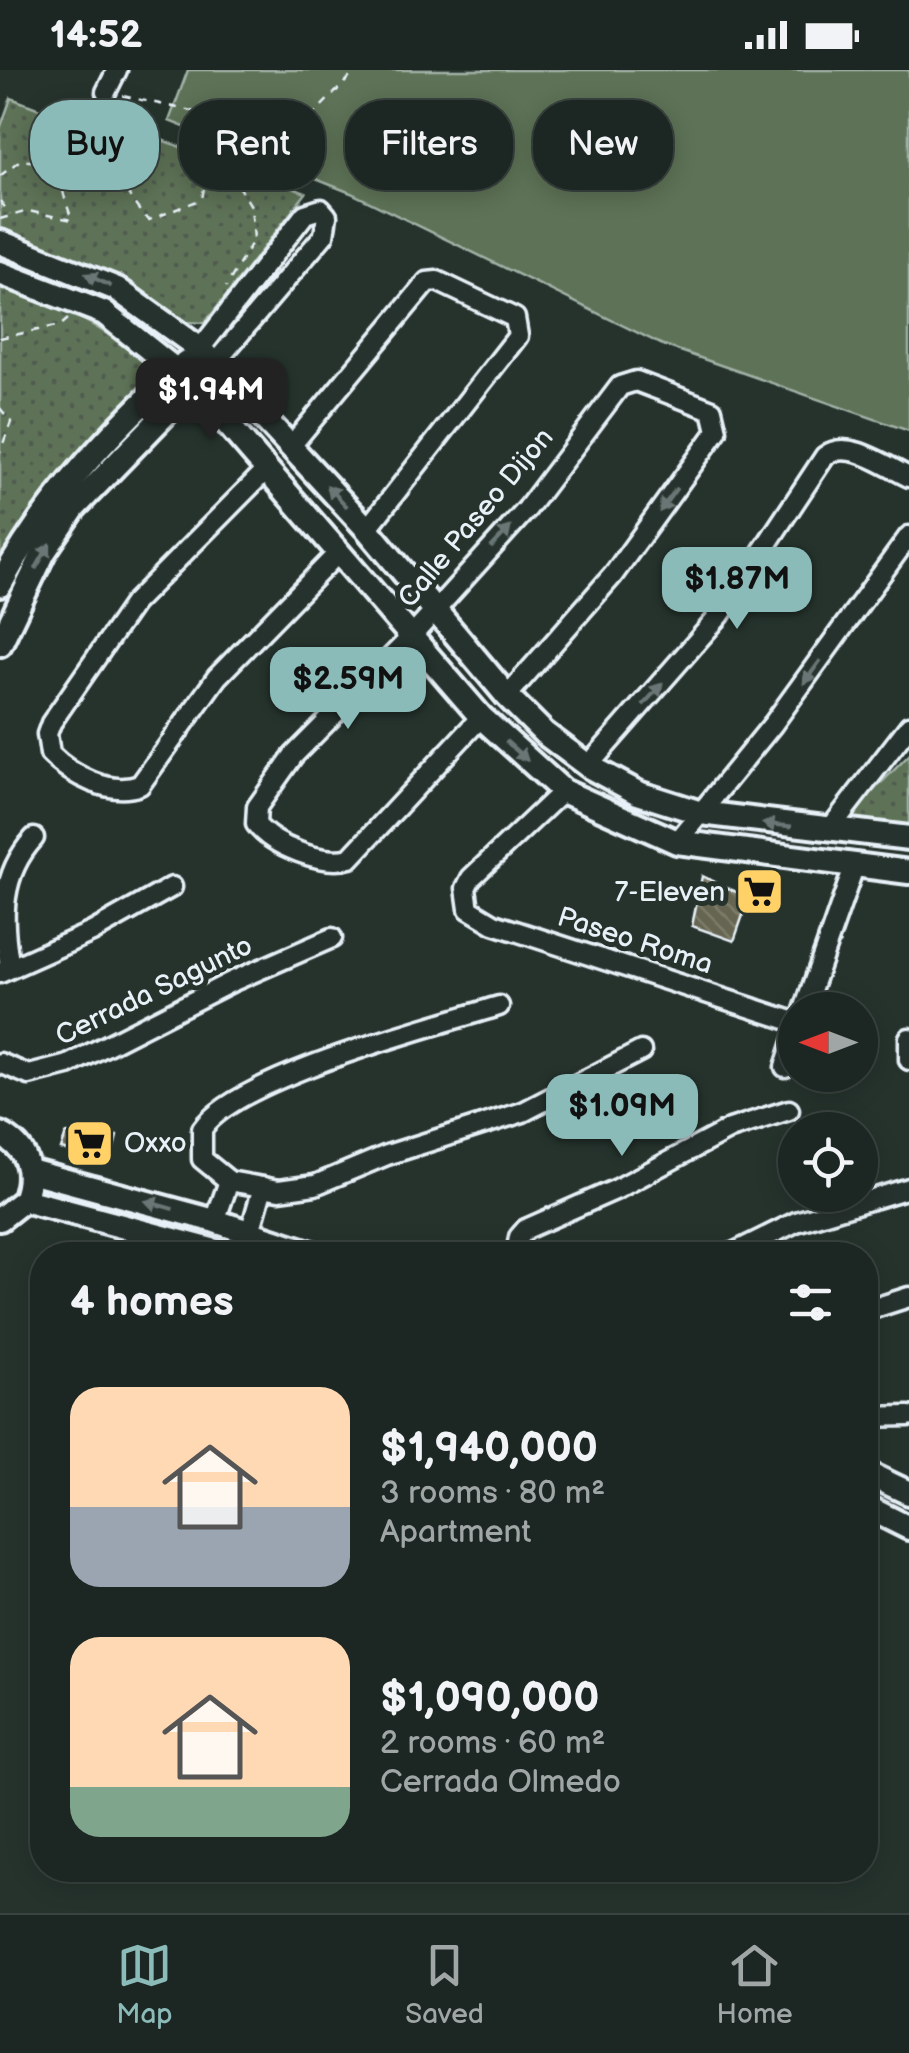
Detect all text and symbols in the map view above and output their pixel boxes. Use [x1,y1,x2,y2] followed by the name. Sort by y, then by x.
[50,13,142,58] text: 14:52
[30,100,159,190] chip: Buy
[179,100,325,190] chip: Rent
[345,100,513,190] chip: Filters
[533,100,673,190] chip: New
[83,271,112,288] one-way arrow
[130,358,292,443] pin: $1.94M
[158,371,264,410] text: $1.94M
[391,422,561,614] street label: Calle Paseo Dijon
[326,485,349,509] one-way arrow
[658,486,678,513] one-way arrow
[489,525,512,549] one-way arrow
[34,542,51,570] one-way arrow
[656,547,818,632] pin: $1.87M
[684,560,790,599] text: $1.87M
[267,647,429,732] pin: $2.59M
[802,659,822,685] one-way arrow
[292,660,404,699] text: $2.59M
[641,682,663,707] one-way arrow
[505,739,529,762] one-way arrow
[761,817,793,833] one-way arrow
[734,866,786,918] supermarket icon: 7-Eleven
[615,876,725,909] place label: 7-Eleven
[553,900,717,982] street label: Paseo Roma
[50,929,258,1053] street label: Cerrada Sagunto
[778,992,878,1092] north arrow
[778,992,878,1212] map controls
[541,1074,703,1159] pin: $1.09M
[568,1087,676,1126] text: $1.09M
[778,1112,878,1212] button: locate
[63,1117,115,1169] supermarket icon: Oxxo
[124,1127,187,1160] place label: Oxxo
[143,1197,173,1212] one-way arrow
[783,1275,838,1330] icon: filters
[70,1277,234,1328] text: 4 homes
[380,1423,598,1474] text: $1,940,000
[150,1427,270,1547] icon: home
[380,1474,605,1513] text: 3 rooms · 80 m²
[380,1513,531,1552] text: Apartment
[380,1673,599,1724] text: $1,090,000
[150,1677,270,1797] icon: home
[380,1724,605,1763] text: 2 rooms · 60 m²
[380,1763,621,1802] text: Cerrada Olmedo
[116,1938,173,2031] tab: Map
[405,1938,484,2031] tab: Saved
[717,1938,793,2031] tab: Home

